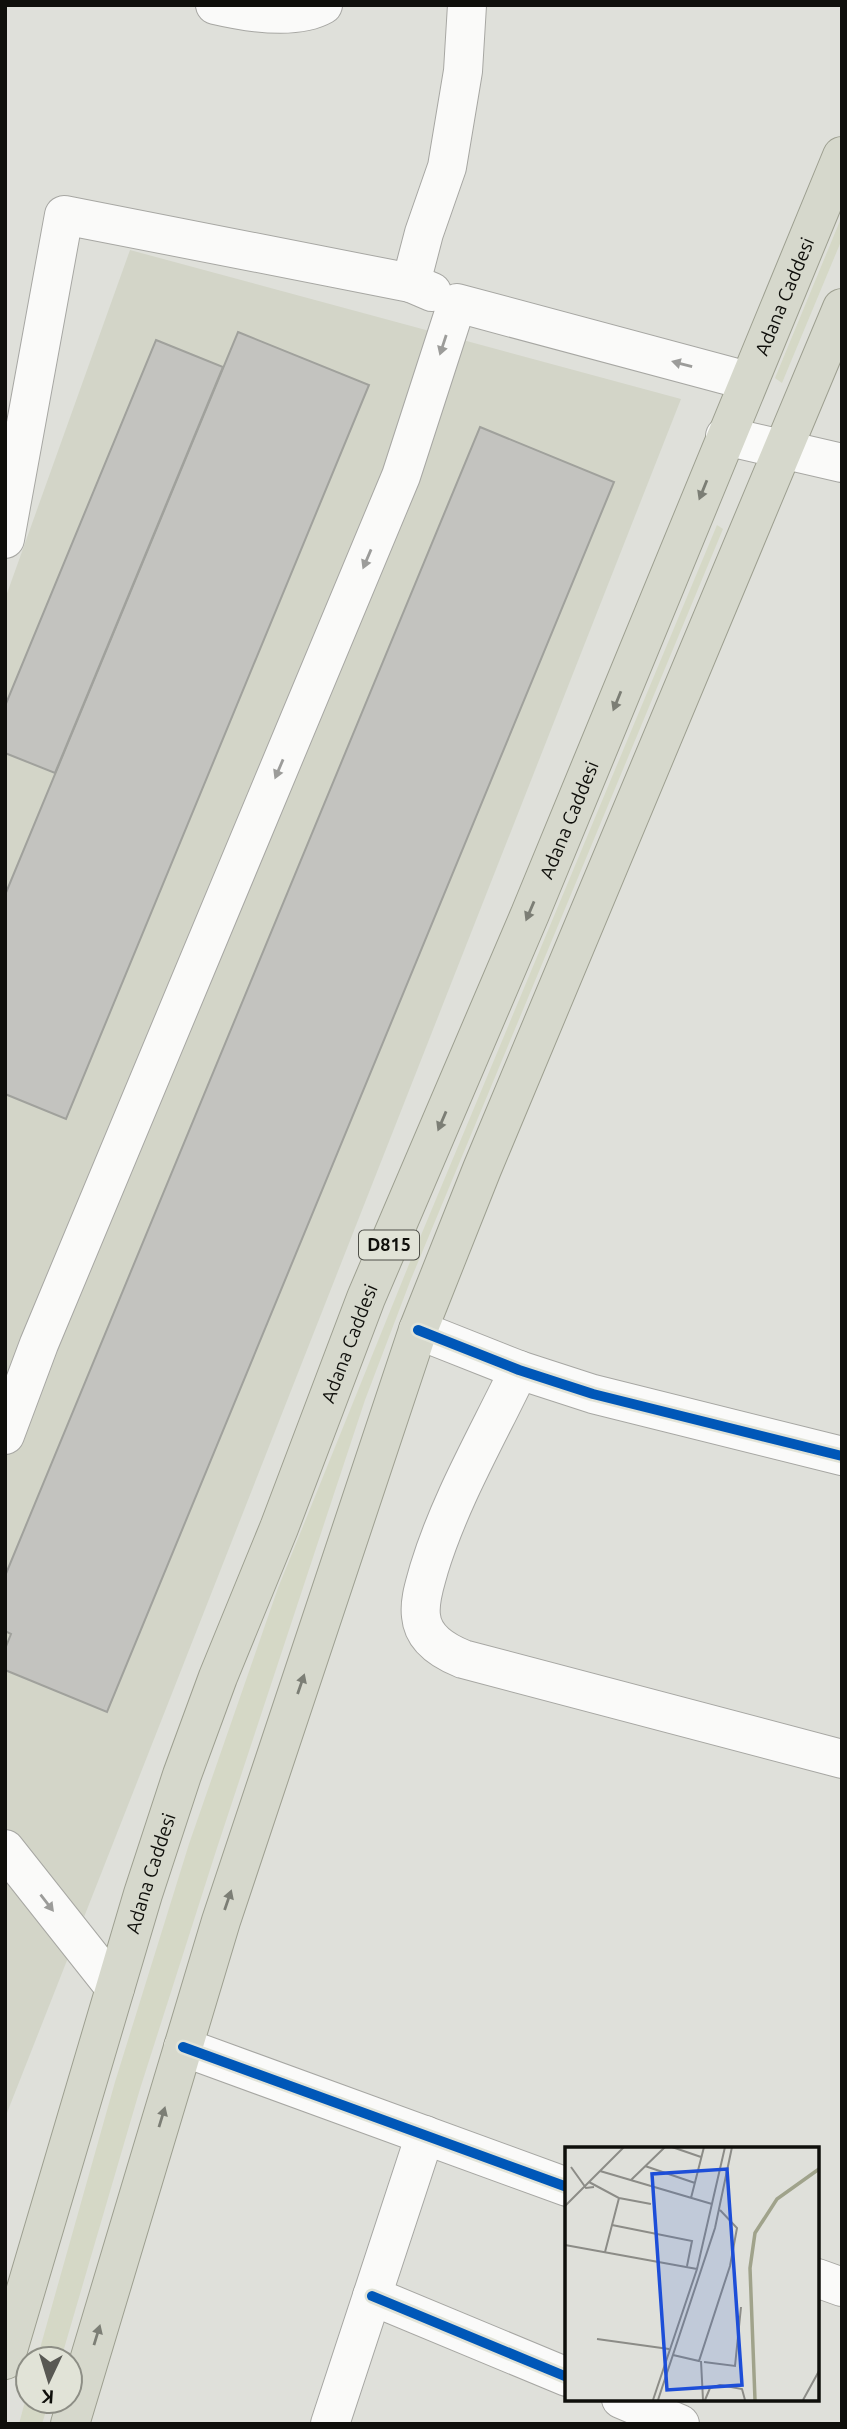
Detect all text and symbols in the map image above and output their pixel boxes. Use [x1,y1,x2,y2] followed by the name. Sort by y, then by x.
[750,234,818,359] street label: Adana Caddesi
[438,334,448,355] one-way arrow
[671,358,692,368] one-way arrow
[697,480,708,501] one-way arrow
[361,548,372,569] one-way arrow
[611,691,622,712] one-way arrow
[273,758,284,779] one-way arrow
[535,758,603,882] street label: Adana Caddesi
[525,901,536,922] one-way arrow
[436,1111,447,1132] one-way arrow
[359,1230,419,1260] road number: D815
[316,1281,382,1406] street label: Adana Caddesi
[296,1673,307,1694] one-way arrow
[121,1810,180,1936] street label: Adana Caddesi
[223,1889,234,1910] one-way arrow
[40,1893,55,1911] one-way arrow
[158,2106,168,2127] one-way arrow
[565,2147,819,2401] inset map
[92,2324,102,2345] one-way arrow
[14,2345,84,2415] north arrow
[40,2386,55,2408] text: K

